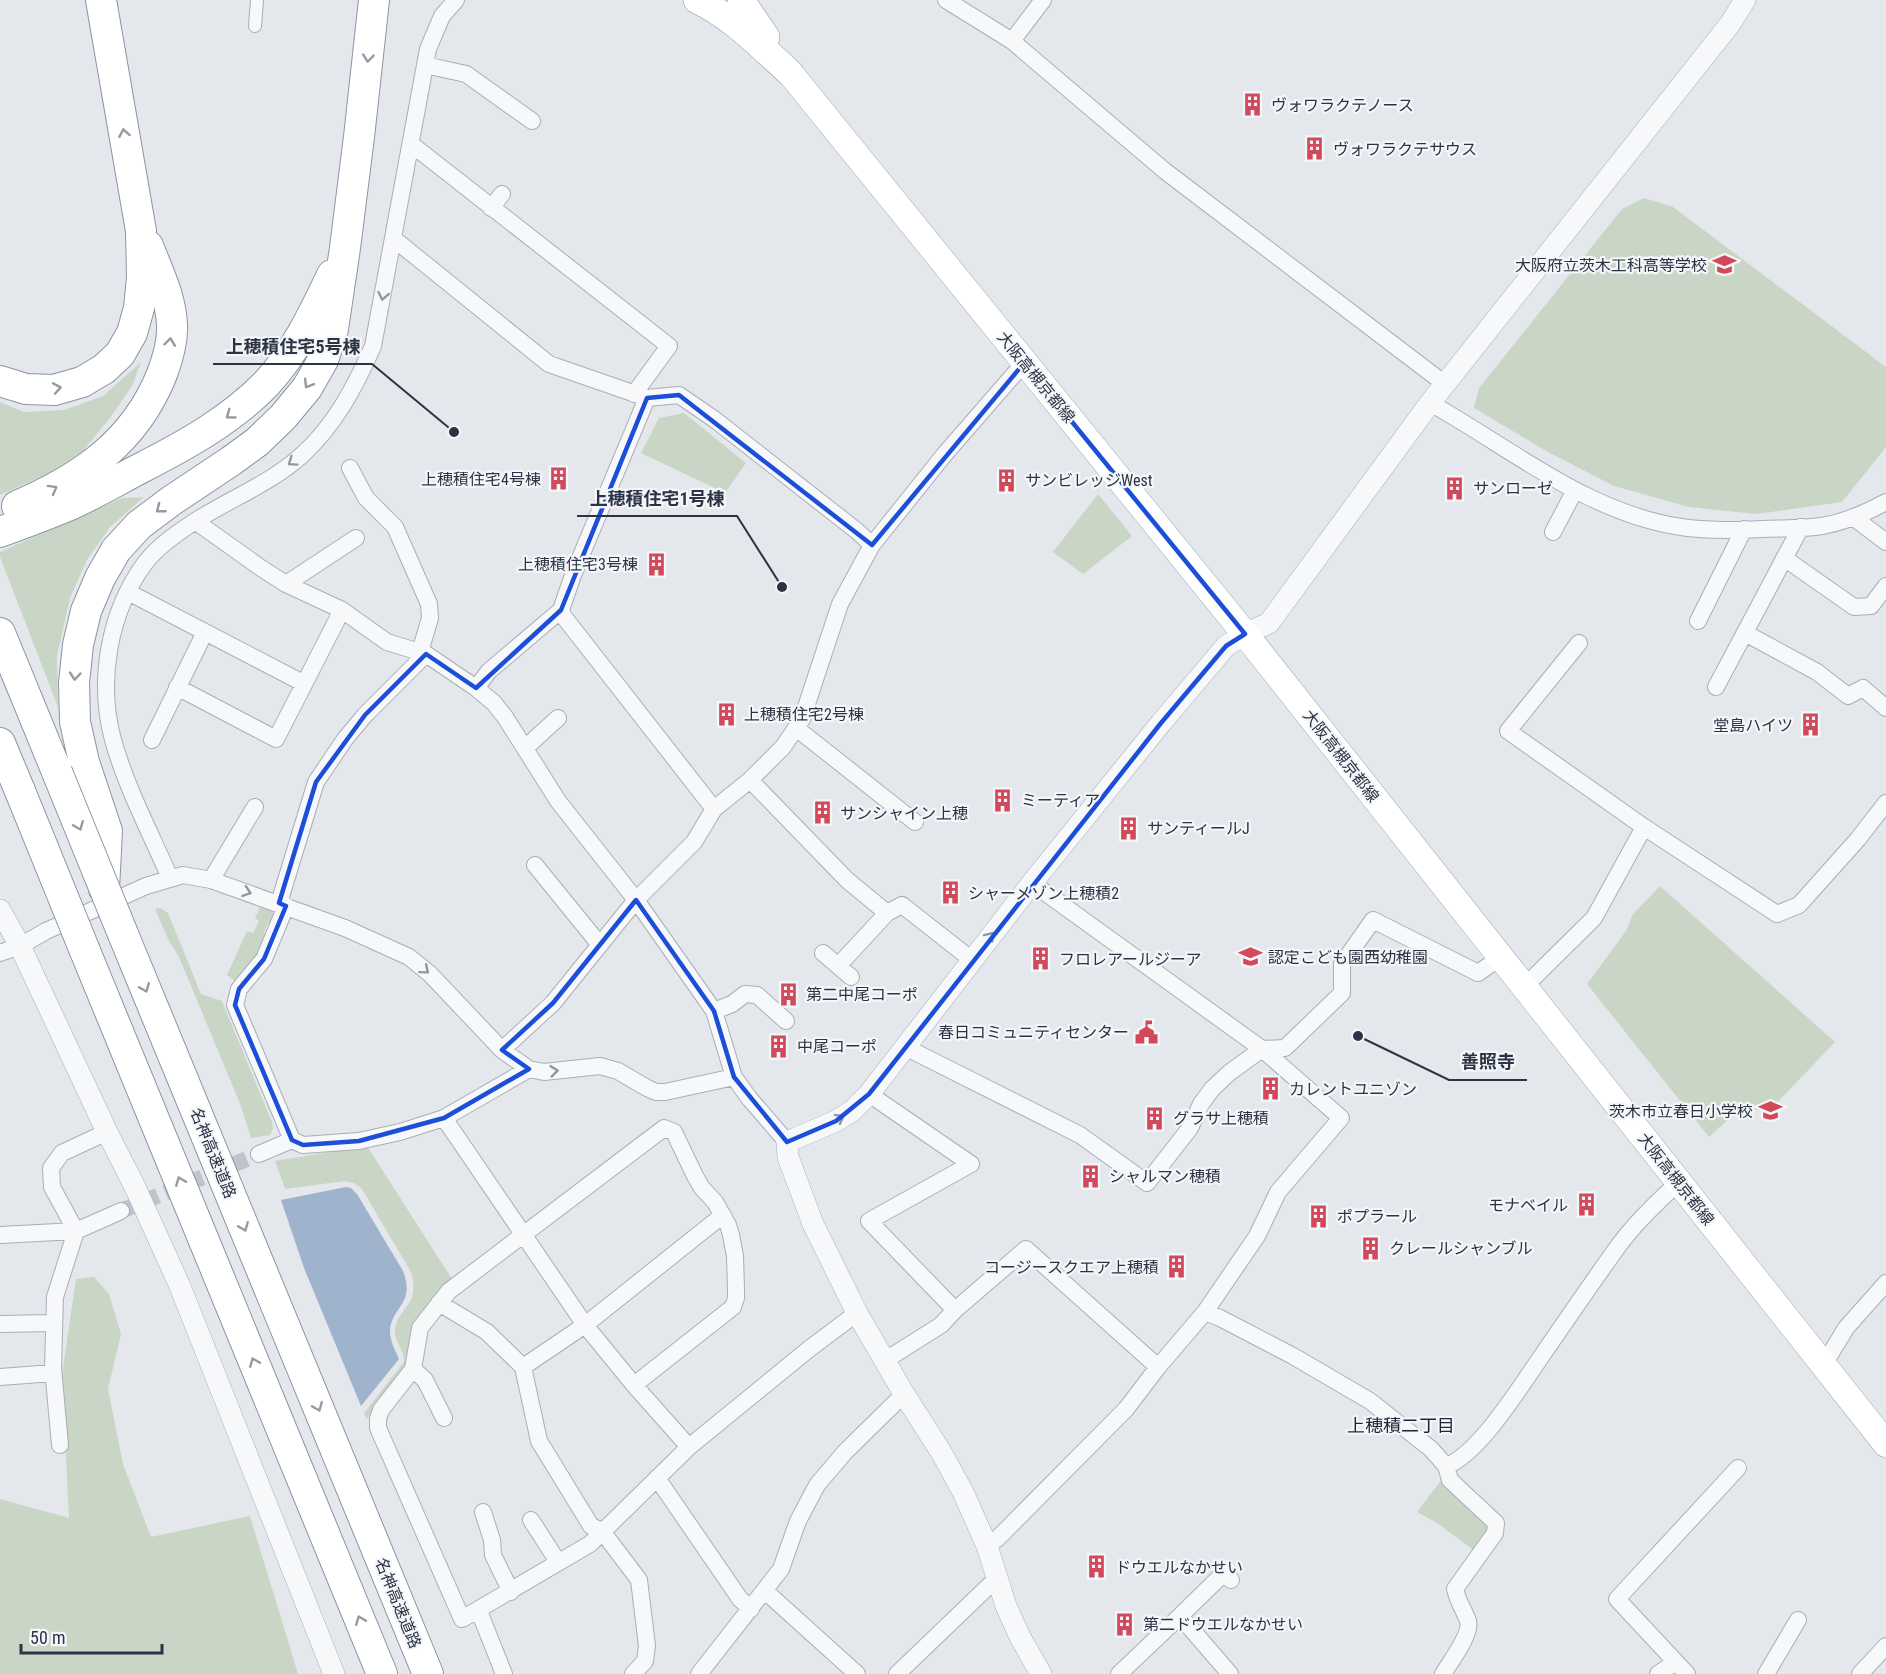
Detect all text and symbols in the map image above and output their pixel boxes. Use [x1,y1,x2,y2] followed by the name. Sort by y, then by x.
[362,54,375,63] one-way arrow
[1240,92,1266,118] building icon: ヴォワラクテノース
[1271,96,1414,115] place label: ヴォワラクテノース
[118,128,131,138] one-way arrow
[1302,136,1328,162] building icon: ヴォワラクテサウス
[1333,140,1477,159] place label: ヴォワラクテサウス
[1712,252,1738,278] school or university icon: 大阪府立茨木工科高等学校
[1515,256,1707,275] place label: 大阪府立茨木工科高等学校
[377,291,390,301] one-way arrow
[993,327,1079,427] street label: 大阪高槻京都線
[213,328,372,364] callout: 上穂積住宅5号棟
[225,336,361,357] text: 上穂積住宅5号棟
[164,338,176,347] one-way arrow
[304,378,316,388] one-way arrow
[52,382,62,395] one-way arrow
[225,408,236,419] one-way arrow
[287,455,298,466] one-way arrow
[546,466,572,492] building icon: 上穂積住宅4号棟
[994,467,1020,493] building icon: サンビレッジWest
[421,470,541,489] place label: 上穂積住宅4号棟
[1025,471,1153,490] place label: サンビレッジWest
[1442,475,1468,501] building icon: サンローゼ
[1473,479,1553,498] place label: サンローゼ
[577,480,737,516] callout: 上穂積住宅1号棟
[47,485,57,496] one-way arrow
[589,488,725,509] text: 上穂積住宅1号棟
[156,501,167,512] one-way arrow
[643,551,669,577] building icon: 上穂積住宅3号棟
[518,555,638,574] place label: 上穂積住宅3号棟
[69,671,82,681] one-way arrow
[713,701,739,727] building icon: 上穂積住宅2号棟
[744,705,864,724] place label: 上穂積住宅2号棟
[1299,706,1383,806] street label: 大阪高槻京都線
[1798,712,1824,738] building icon: 堂島ハイツ
[1713,716,1793,735] place label: 堂島ハイツ
[990,787,1016,813] building icon: ミーティア
[1021,791,1100,810] place label: ミーティア
[809,800,835,826] building icon: サンシャイン上穂
[840,804,968,823] place label: サンシャイン上穂
[1116,815,1142,841] building icon: サンティールJ
[1147,819,1250,838] place label: サンティールJ
[72,820,84,831] one-way arrow
[937,880,963,906] building icon: シャーメゾン上穂積2
[968,884,1119,903] place label: シャーメゾン上穂積2
[241,885,252,898] one-way arrow
[983,932,994,943] one-way arrow
[1237,944,1263,970] school or university icon: 認定こども園西幼稚園
[1028,946,1054,972] building icon: フロレアールジーア
[1268,948,1428,967] place label: 認定こども園西幼稚園
[1059,950,1201,969] place label: フロレアールジーア
[418,963,429,974] one-way arrow
[775,981,801,1007] building icon: 第二中尾コーポ
[138,982,150,993] one-way arrow
[806,985,918,1004] place label: 第二中尾コーポ
[1134,1019,1160,1045] public building icon: 春日コミュニティセンター
[938,1023,1129,1042] place label: 春日コミュニティセンター
[766,1033,792,1059] building icon: 中尾コーポ
[797,1037,877,1056] place label: 中尾コーポ
[1449,1044,1527,1080] callout: 善照寺
[1461,1051,1515,1072] text: 善照寺
[550,1065,559,1078] one-way arrow
[1258,1076,1284,1102] building icon: カレントユニゾン
[1289,1080,1417,1099] place label: カレントユニゾン
[1758,1098,1784,1124] school or university icon: 茨木市立春日小学校
[1609,1102,1753,1121] place label: 茨木市立春日小学校
[186,1105,240,1201] street label: 名神高速道路
[1142,1105,1168,1131] building icon: グラサ上穂積
[1173,1109,1269,1128] place label: グラサ上穂積
[834,1114,844,1125] one-way arrow
[1634,1129,1718,1229] street label: 大阪高槻京都線
[1078,1163,1104,1189] building icon: シャルマン穂積
[1109,1167,1221,1186] place label: シャルマン穂積
[175,1177,187,1188] one-way arrow
[1573,1192,1599,1218] building icon: モナベイル
[1488,1196,1568,1215] place label: モナベイル
[1306,1203,1332,1229] building icon: ポプラール
[1337,1207,1417,1226] place label: ポプラール
[237,1221,249,1232] one-way arrow
[1358,1235,1384,1261] building icon: クレールシャンブル
[1389,1239,1533,1258] place label: クレールシャンブル
[1164,1254,1190,1280] building icon: コージースクエア上穂積
[984,1258,1159,1277] place label: コージースクエア上穂積
[249,1357,261,1368] one-way arrow
[311,1401,323,1412] one-way arrow
[1347,1415,1455,1436] district label: 上穂積二丁目
[1084,1554,1110,1580] building icon: ドウエルなかせい
[371,1555,425,1651] street label: 名神高速道路
[1115,1558,1243,1577] place label: ドウエルなかせい
[1112,1611,1138,1637] building icon: 第二ドウエルなかせい
[355,1615,367,1626] one-way arrow
[1143,1615,1303,1634] place label: 第二ドウエルなかせい
[21,1617,162,1655] scale bar
[30,1627,65,1648] text: 50 m

